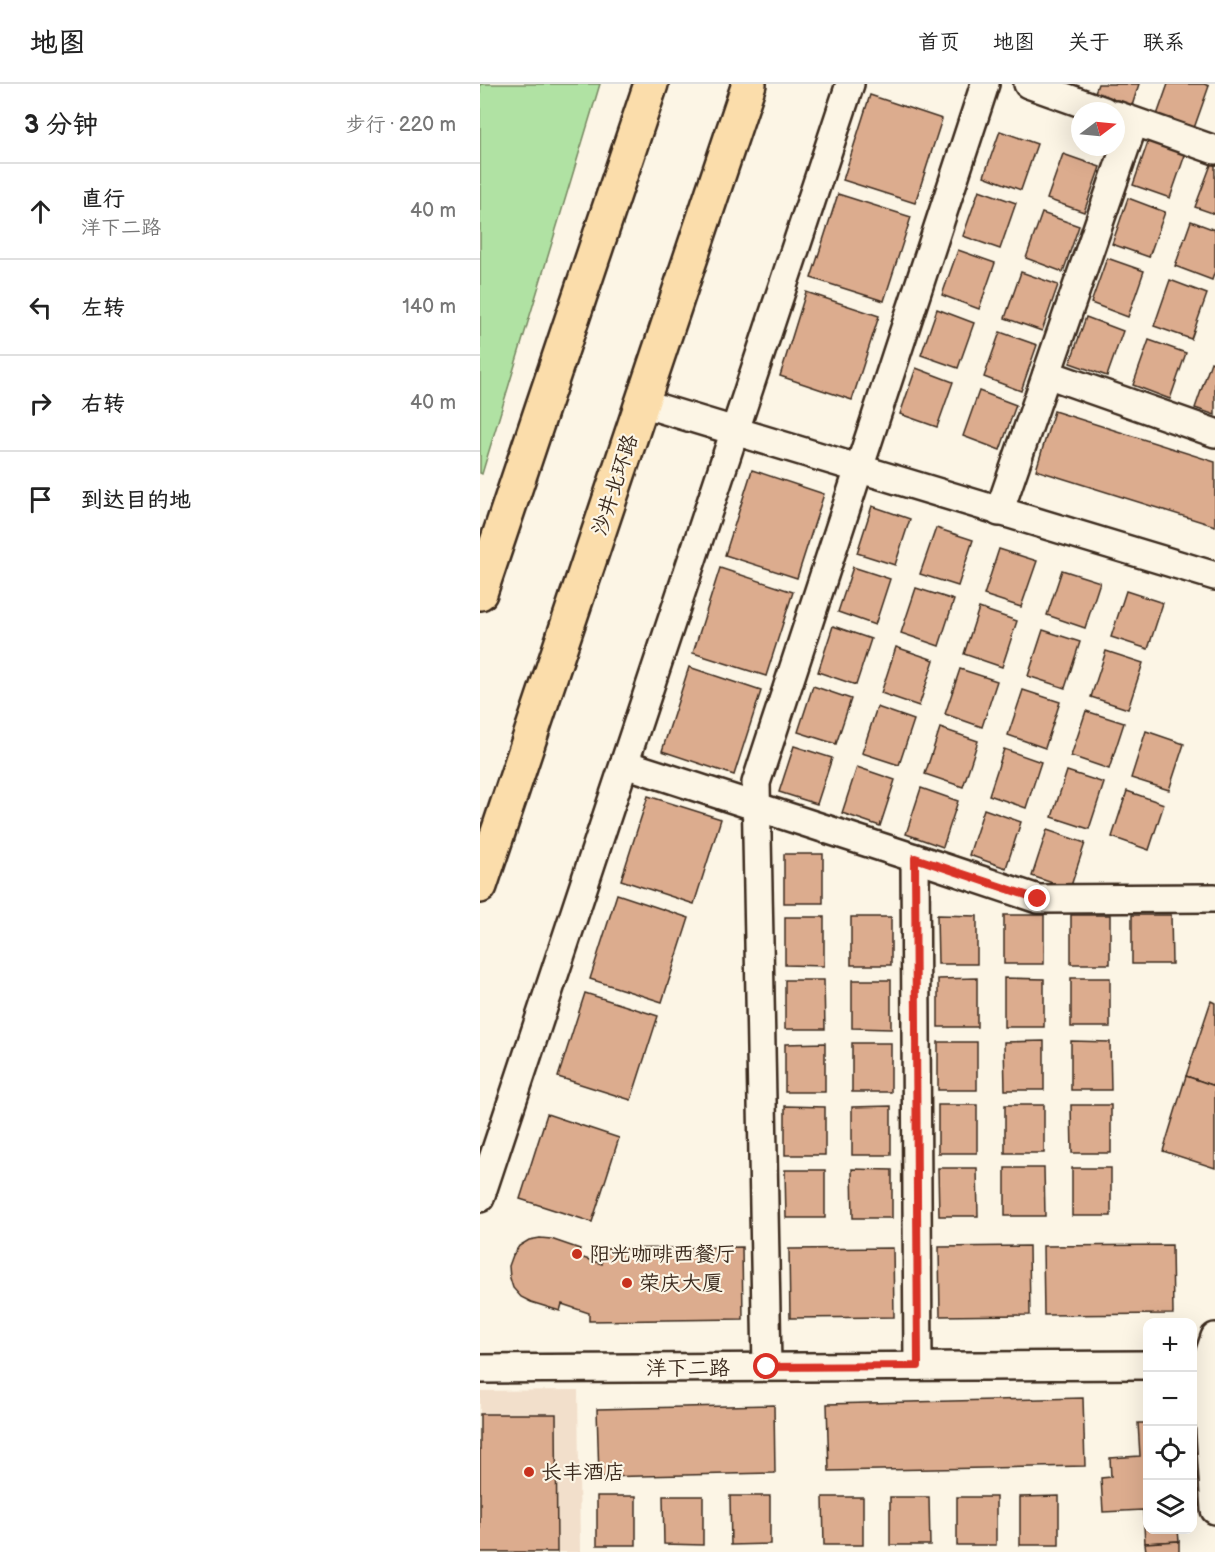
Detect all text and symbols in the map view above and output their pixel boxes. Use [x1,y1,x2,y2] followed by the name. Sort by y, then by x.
[30,27,86,60] text: 地图
[918,30,960,55] text: 首页
[993,30,1035,55] text: 地图
[1068,30,1110,55] text: 关于
[1143,30,1185,55] text: 联系
[1071,102,1125,156] north arrow
[24,110,98,141] text: 3 分钟
[346,113,456,137] text: 步行 · 220 m
[81,186,125,213] text: 直行
[24,195,57,228] icon: ahead
[410,199,456,223] text: 40 m
[81,216,161,240] text: 洋下二路
[24,291,57,324] icon: left
[81,295,125,322] text: 左转
[402,295,456,319] text: 140 m
[24,387,57,420] icon: right
[81,391,125,418] text: 右转
[410,391,456,415] text: 40 m
[587,431,643,539] street label: 沙井北环路
[24,483,57,516] icon: arrive
[81,487,191,514] text: 到达目的地
[1024,885,1050,911] route end
[589,1242,736,1267] place label: 阳光咖啡西餐厅
[570,1247,584,1261] marker: 阳光咖啡西餐厅
[639,1271,723,1296] place label: 荣庆大厦
[620,1276,634,1290] marker: 荣庆大厦
[1143,1318,1197,1534] map controls
[1143,1318,1197,1372] button: +
[753,1353,779,1379] route start
[646,1356,730,1381] street label: 洋下二路
[1143,1372,1197,1426] button: −
[1143,1426,1197,1480] button: locate
[541,1460,625,1485] place label: 长丰酒店
[522,1465,536,1479] marker: 长丰酒店
[1143,1480,1197,1534] button: layers

